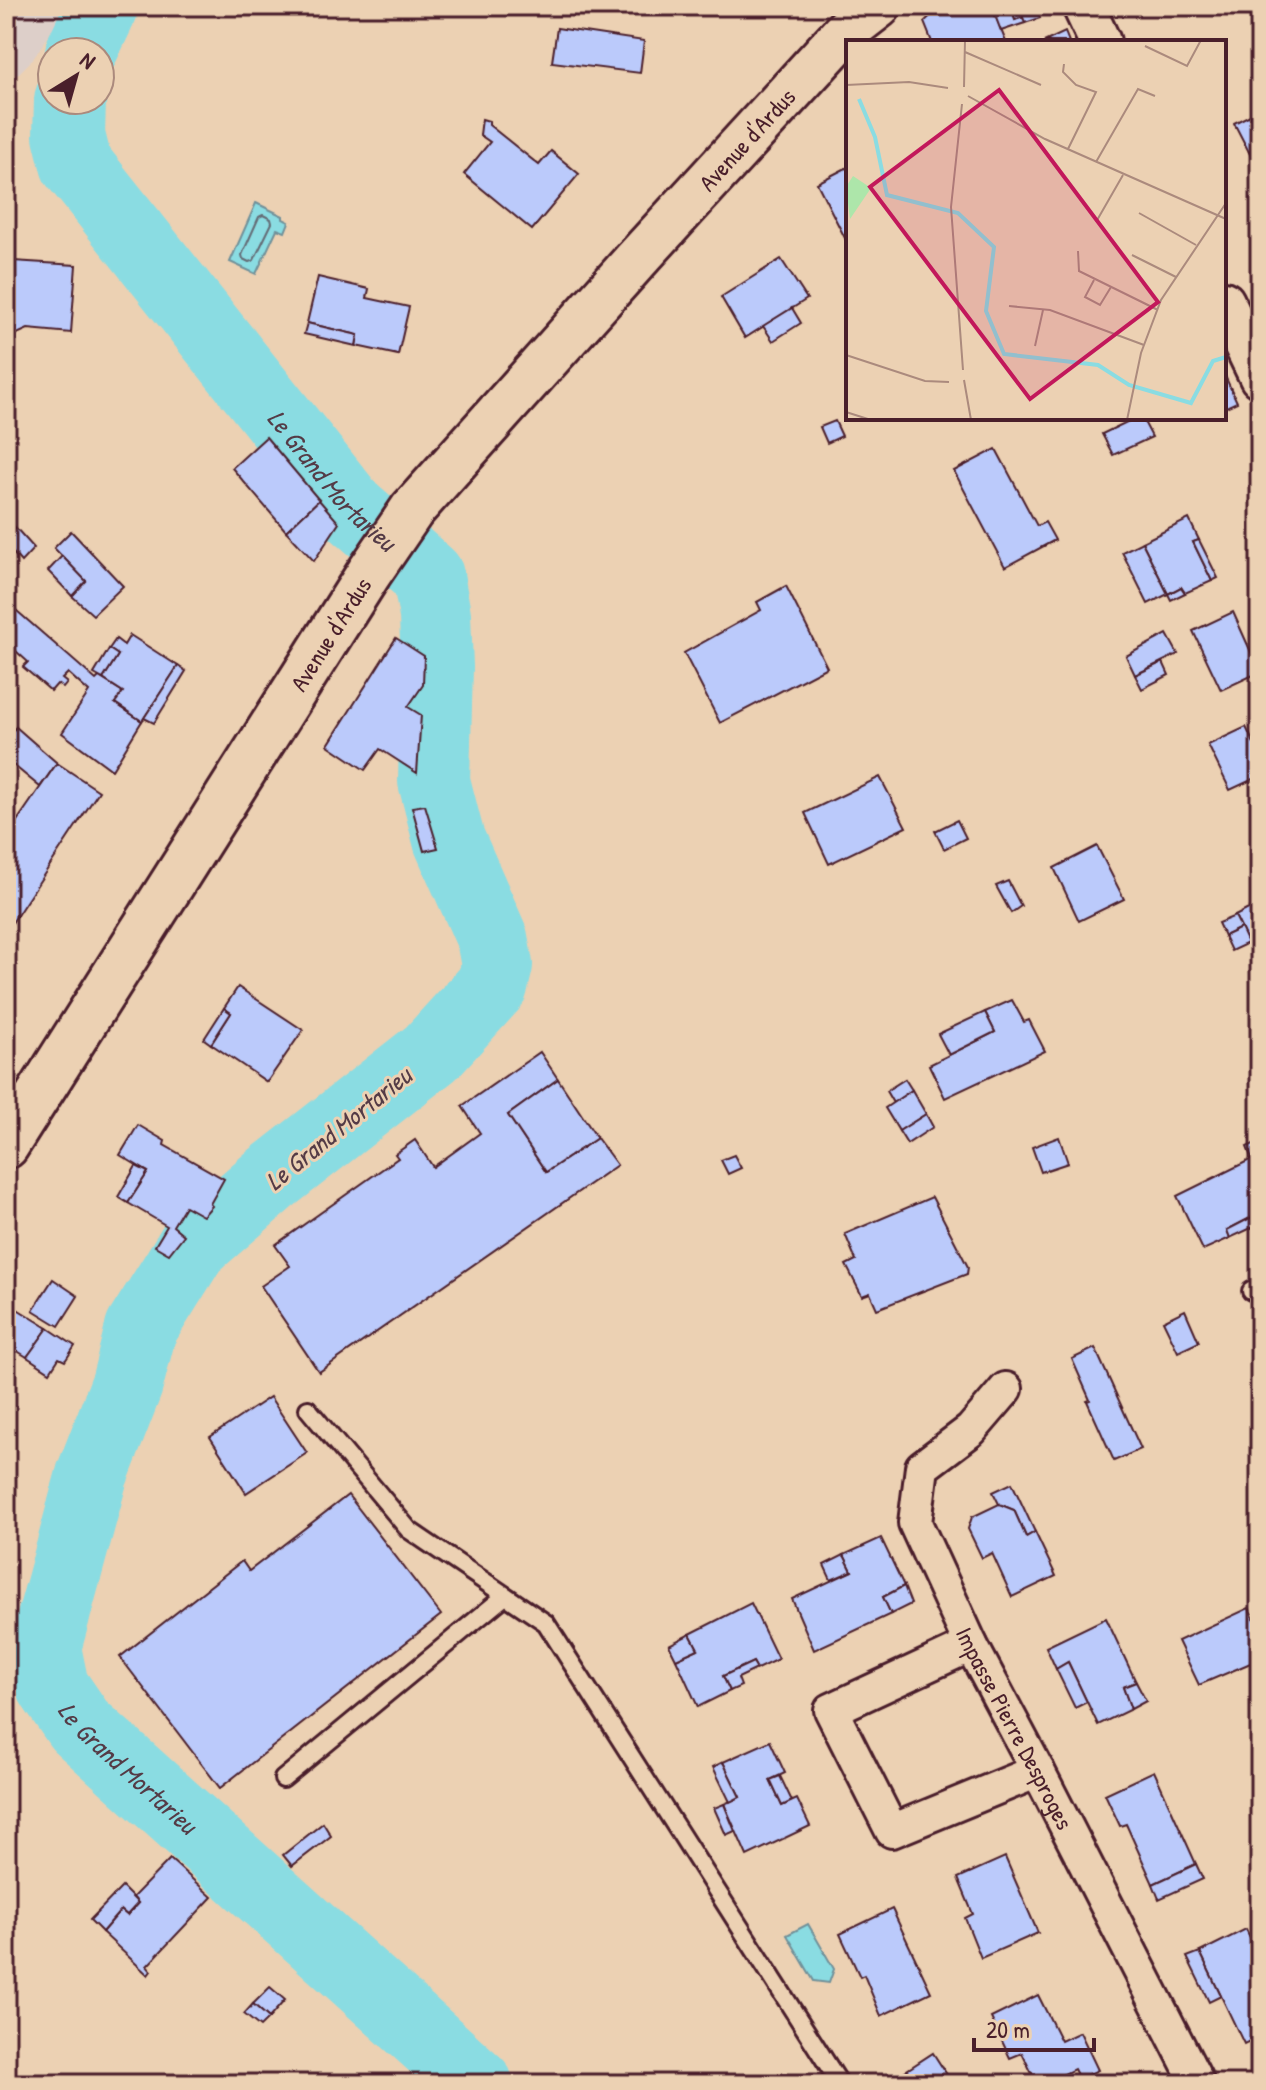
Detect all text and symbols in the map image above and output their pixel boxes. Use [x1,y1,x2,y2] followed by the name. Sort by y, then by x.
[36,36,116,116] north arrow
[846,40,1226,420] inset map
[74,45,102,76] text: N
[691,81,802,198] street label: Avenue d'Ardus
[260,402,406,560] water label: Le Grand Mortarieu
[282,571,378,697] street label: Avenue d'Ardus
[258,1057,420,1198] water label: Le Grand Mortarieu
[949,1622,1081,1835] street label: Impasse Pierre Desproges
[51,1695,207,1843] water label: Le Grand Mortarieu
[974,2002,1094,2052] scale bar
[986,2013,1030,2045] text: 20 m

